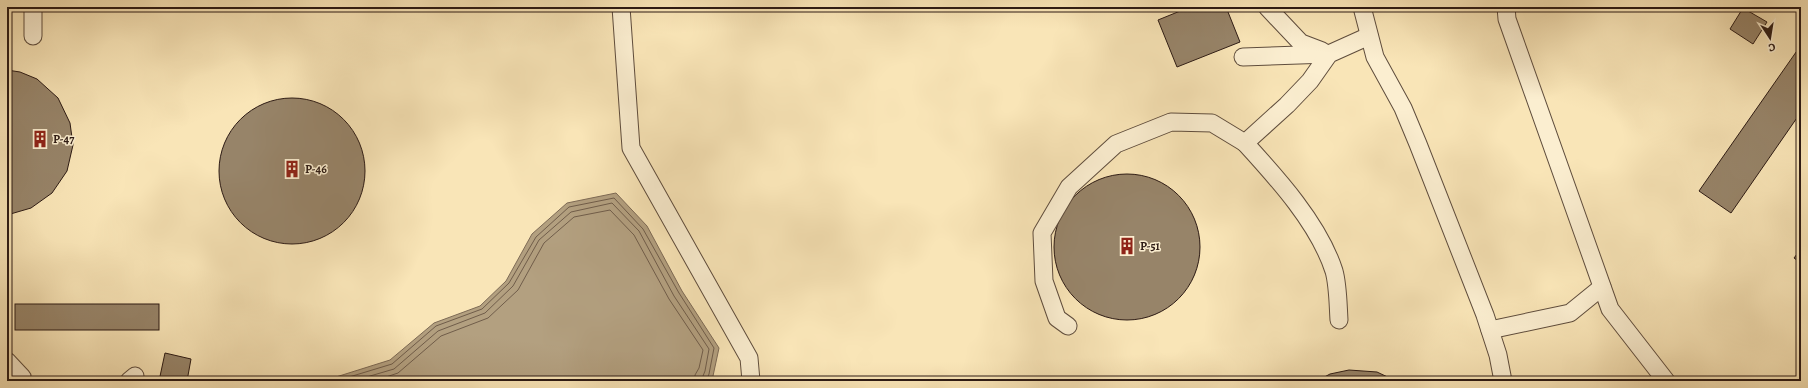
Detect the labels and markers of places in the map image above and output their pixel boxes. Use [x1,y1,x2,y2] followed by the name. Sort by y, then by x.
[30,129,50,149] building icon: Р-47
[53,131,75,147] place label: Р-47
[282,159,302,179] building icon: Р-46
[305,161,327,177] place label: Р-46
[1117,236,1137,256] building icon: Р-51
[1140,238,1161,254] place label: Р-51

